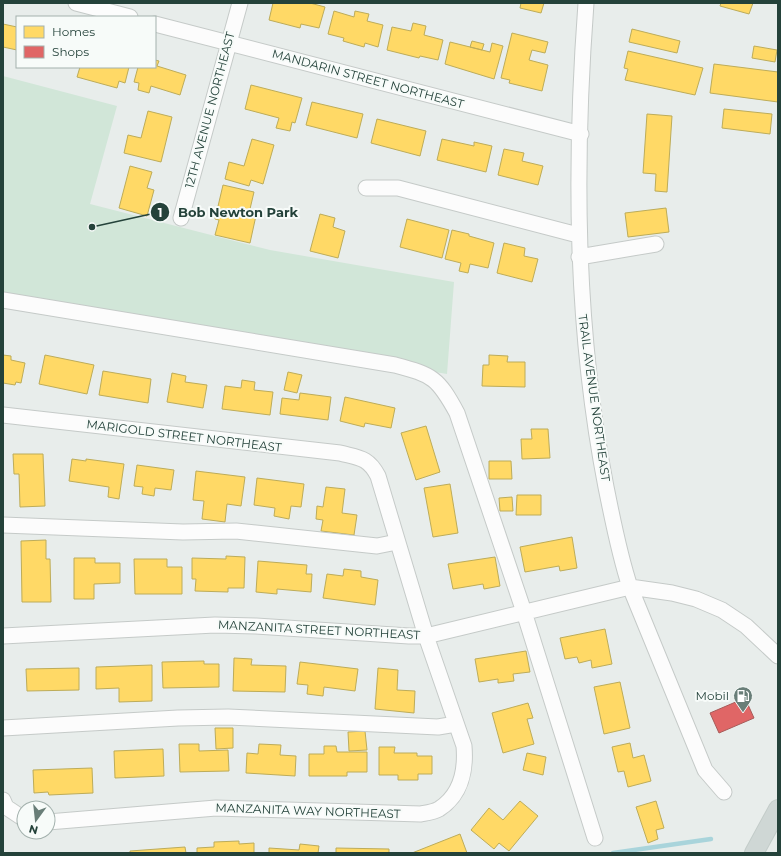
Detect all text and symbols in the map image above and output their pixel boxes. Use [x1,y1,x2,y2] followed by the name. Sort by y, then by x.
[16,16,156,68] legend
[52,24,95,39] text: Homes
[181,30,238,190] street label: 12TH AVENUE NORTHEAST
[52,44,89,59] text: Shops
[270,46,466,111] street label: MANDARIN STREET NORTHEAST
[150,200,306,225] callout: Bob Newton Park
[178,204,298,220] text: Bob Newton Park
[158,205,162,220] text: 1
[575,313,614,483] street label: TRAIL AVENUE NORTHEAST
[86,416,283,455] street label: MARIGOLD STREET NORTHEAST
[217,617,421,642] street label: MANZANITA STREET NORTHEAST
[732,685,754,713] fuel station icon: Mobil
[695,688,729,703] place label: Mobil
[16,800,56,840] north arrow
[215,800,401,821] street label: MANZANITA WAY NORTHEAST
[27,822,40,838] text: N

